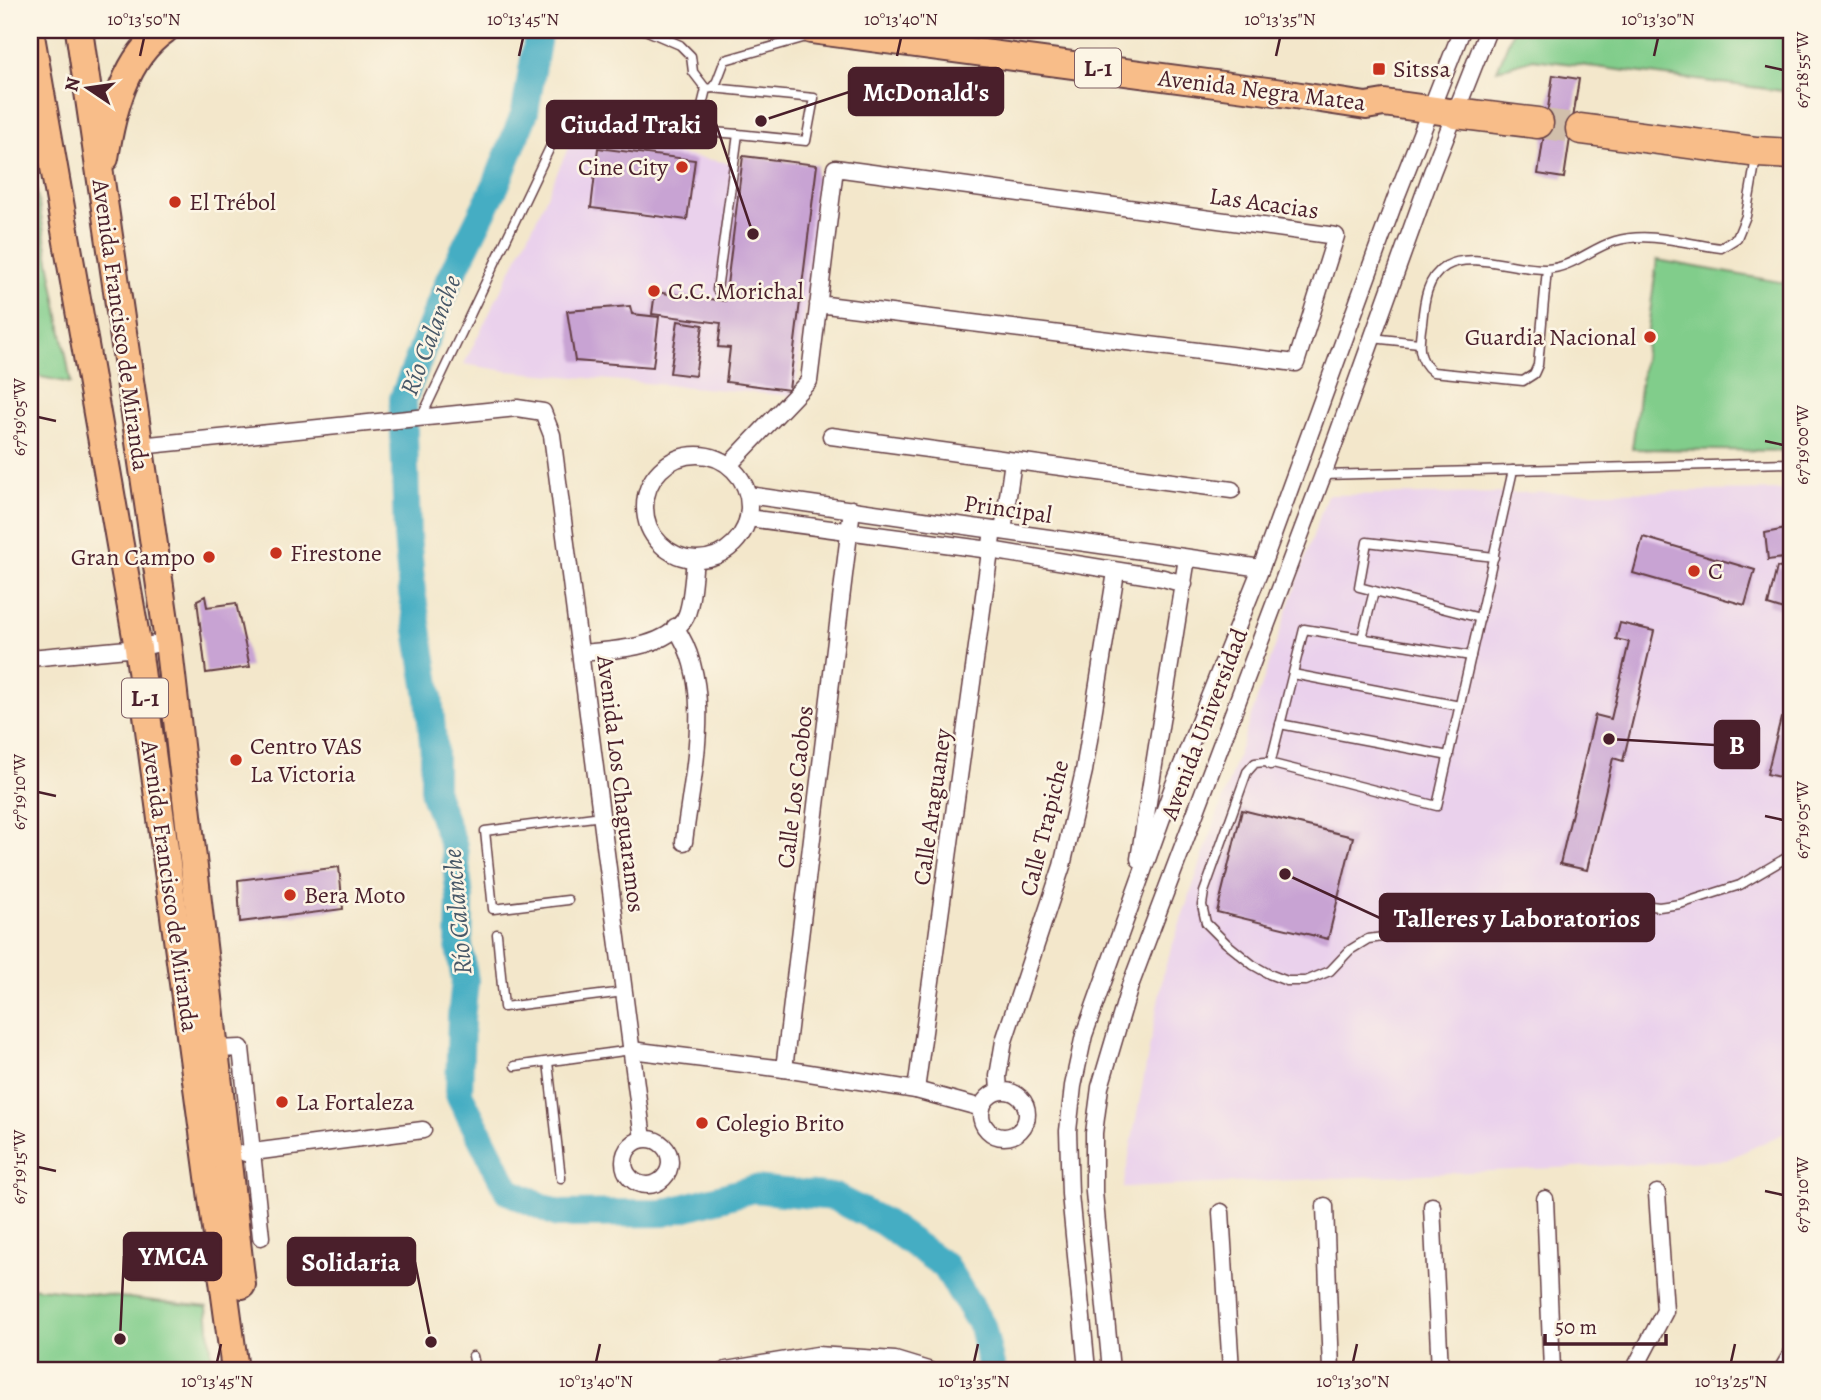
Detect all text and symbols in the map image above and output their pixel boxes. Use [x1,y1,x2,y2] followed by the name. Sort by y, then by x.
[107,7,181,31] text: 10°13'50"N
[487,7,559,31] text: 10°13'45"N
[864,7,938,31] text: 10°13'40"N
[1244,7,1316,31] text: 10°13'35"N
[1621,7,1695,31] text: 10°13'30"N
[1790,31,1814,109] text: 67°18'55"W
[1075,48,1121,88] road number: L-1
[52,52,122,122] north arrow
[1393,53,1451,85] place label: Sitssa
[1156,61,1368,119] street label: Avenida Negra Matea
[1371,61,1387,77] marker: Sitssa
[849,68,1003,115] callout: McDonald's
[58,75,87,94] text: N
[863,75,989,110] text: McDonald's
[547,101,716,148] callout: Ciudad Traki
[561,107,701,142] text: Ciudad Traki
[578,151,668,183] place label: Cine City
[674,159,690,175] marker: Cine City
[85,176,157,474] street label: Avenida Francisco de Miranda
[1207,179,1321,227] street label: Las Acacias
[189,186,276,218] place label: El Trébol
[167,194,183,210] marker: El Trébol
[391,270,469,400] water label: Río Calanche
[668,275,804,307] place label: C.C. Morichal
[646,283,662,299] marker: C.C. Morichal
[1465,321,1636,353] place label: Guardia Nacional
[1642,329,1658,345] marker: Guardia Nacional
[7,378,31,456] text: 67°19'05"W
[1790,405,1814,485] text: 67°19'00"W
[962,487,1054,531] street label: Principal
[290,537,382,569] place label: Firestone
[71,541,195,573] place label: Gran Campo
[268,545,284,561] marker: Firestone
[201,549,217,565] marker: Gran Campo
[1708,555,1723,587] place label: C
[1686,563,1702,579] marker: C
[1152,624,1255,825] street label: Avenida Universidad
[589,653,653,914] street label: Avenida Los Chaguaramos
[122,678,168,718] road number: L-1
[769,704,821,870] street label: Calle Los Caobos
[1715,721,1759,768] callout: B
[905,726,959,887] street label: Calle Araguaney
[1729,728,1745,763] text: B
[250,730,362,790] place label: Centro VAS La Victoria
[134,737,206,1035] street label: Avenida Francisco de Miranda
[228,752,244,768] marker: Centro VAS La Victoria
[7,753,31,830] text: 67°19'10"W
[1012,757,1076,899] street label: Calle Trapiche
[1790,781,1814,859] text: 67°19'05"W
[435,848,480,976] water label: Río Calanche
[304,879,405,911] place label: Bera Moto
[282,887,298,903] marker: Bera Moto
[1380,894,1654,941] callout: Talleres y Laboratorios
[1394,901,1640,936] text: Talleres y Laboratorios
[296,1086,415,1118] place label: La Fortaleza
[274,1094,290,1110] marker: La Fortaleza
[716,1107,844,1139] place label: Colegio Brito
[694,1115,710,1131] marker: Colegio Brito
[7,1129,31,1204] text: 67°19'15"W
[1790,1156,1814,1233] text: 67°19'10"W
[124,1233,221,1280] callout: YMCA
[288,1238,415,1285] callout: Solidaria
[138,1239,208,1274] text: YMCA
[302,1245,401,1280] text: Solidaria
[1545,1302,1665,1346] scale bar
[1555,1313,1597,1341] text: 50 m
[181,1369,253,1393] text: 10°13'45"N
[559,1369,633,1393] text: 10°13'40"N
[938,1369,1010,1393] text: 10°13'35"N
[1316,1369,1390,1393] text: 10°13'30"N
[1695,1369,1767,1393] text: 10°13'25"N

